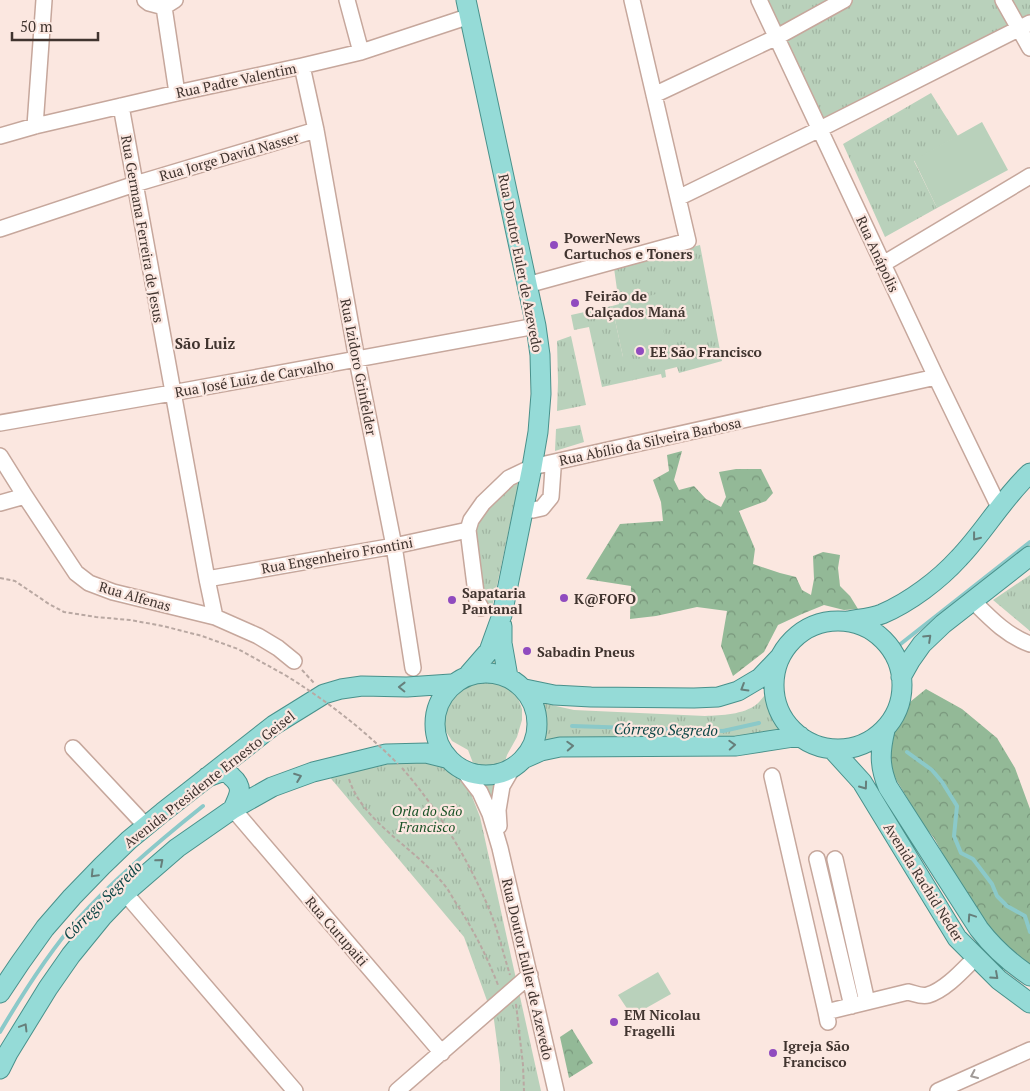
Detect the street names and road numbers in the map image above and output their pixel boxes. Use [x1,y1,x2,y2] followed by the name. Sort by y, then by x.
[174,58,298,102] street label: Rua Padre Valentim
[157,127,302,185] street label: Rua Jorge David Nasser
[117,134,169,324] street label: Rua Germana Ferreira de Jesus
[494,172,548,354] street label: Rua Doutor Euler de Azevedo
[852,213,904,295] street label: Rua Anápolis
[336,297,382,438] street label: Rua Izidoro Grinfelder
[173,355,335,401] street label: Rua José Luiz de Carvalho
[557,412,743,470] street label: Rua Abílio da Silveira Barbosa
[260,532,414,578] street label: Rua Engenheiro Frontini
[97,577,173,615] street label: Rua Alfenas
[119,706,299,852] street label: Avenida Presidente Ernesto Geisel
[880,819,969,946] street label: Avenida Rachid Neder
[498,876,558,1062] street label: Rua Doutor Euller de Azevedo
[301,892,373,970] street label: Rua Curupaiti

